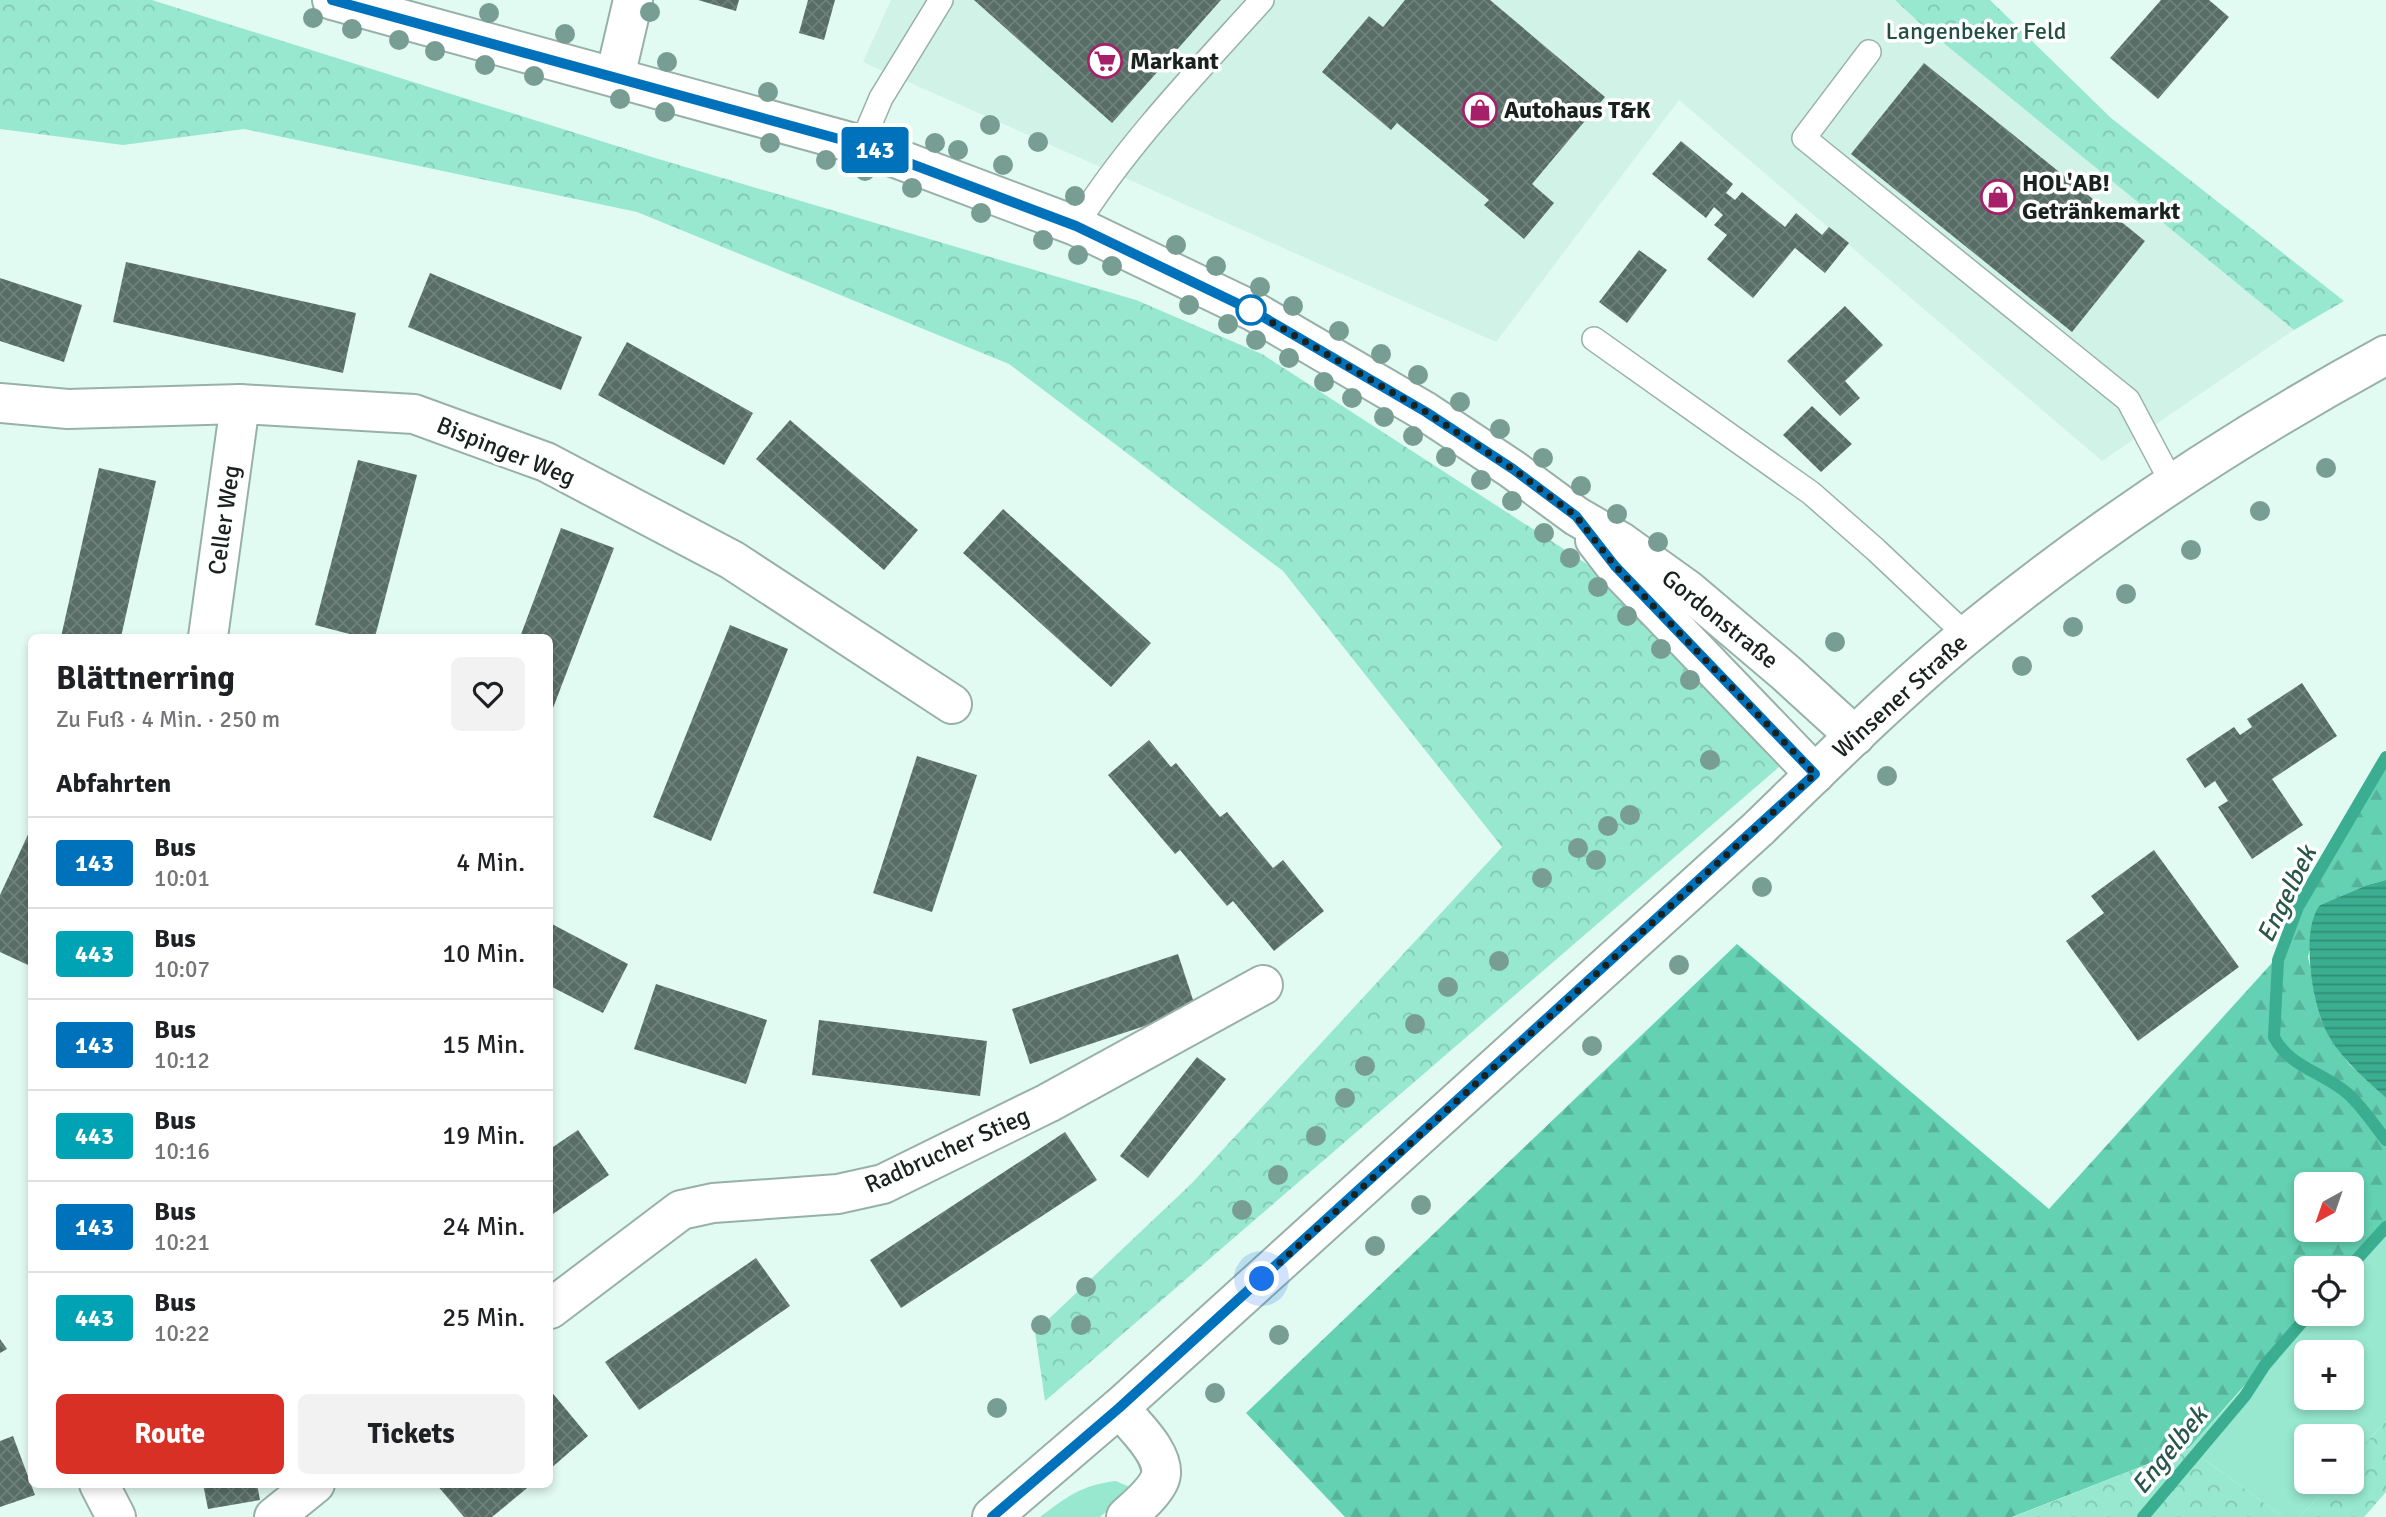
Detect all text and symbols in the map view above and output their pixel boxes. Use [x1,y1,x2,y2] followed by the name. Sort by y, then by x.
[1885,16,2067,46] park label: Langenbeker Feld
[1086,42,1124,80] supermarket icon: Markant
[1130,46,1219,76] place label: Markant
[1461,91,1499,129] shop icon: Autohaus T&K
[1504,95,1651,125] place label: Autohaus T&K
[835,127,915,173] line badge: 143
[856,135,894,165] text: 143
[2022,168,2180,226] place label: HOL'AB! Getränkemarkt
[1979,178,2017,216] shop icon: HOL'AB! Getränkemarkt
[1236,295,1266,325] unlabelled marker
[432,410,580,492] street label: Bispinger Weg
[201,463,247,577] street label: Celler Weg
[1656,563,1784,675] street label: Gordonstraße
[1826,628,1974,764] street label: Winsener Straße
[451,657,525,731] button: heart
[56,658,235,699] text: Blättnerring
[56,705,280,734] text: Zu Fuß · 4 Min. · 250 m
[56,768,171,800] text: Abfahrten
[154,832,196,864] text: Bus
[2250,839,2325,948] water label: Engelbek
[456,847,525,879] text: 4 Min.
[75,848,114,878] text: 143
[154,864,210,893] text: 10:01
[154,923,196,955] text: Bus
[442,938,525,970] text: 10 Min.
[75,939,114,969] text: 443
[154,955,210,984] text: 10:07
[154,1014,196,1046] text: Bus
[442,1029,525,1061] text: 15 Min.
[75,1030,114,1060] text: 143
[154,1046,210,1075] text: 10:12
[860,1100,1034,1200] street label: Radbrucher Stieg
[154,1105,196,1137] text: Bus
[442,1120,525,1152] text: 19 Min.
[75,1121,114,1151] text: 443
[154,1137,210,1166] text: 10:16
[2294,1172,2364,1242] north arrow
[2294,1172,2364,1494] map controls
[154,1196,196,1228] text: Bus
[442,1211,525,1243] text: 24 Min.
[75,1212,114,1242] text: 143
[154,1228,210,1257] text: 10:21
[2294,1256,2364,1326] button: locate
[1244,1261,1279,1296] your location
[154,1287,196,1319] text: Bus
[442,1302,525,1334] text: 25 Min.
[75,1303,114,1333] text: 443
[154,1319,210,1348] text: 10:22
[2294,1340,2364,1410] button: +
[56,1394,284,1474] button: Route
[298,1394,525,1474] button: Tickets
[2125,1399,2216,1501] water label: Engelbek
[2294,1424,2364,1494] button: −

